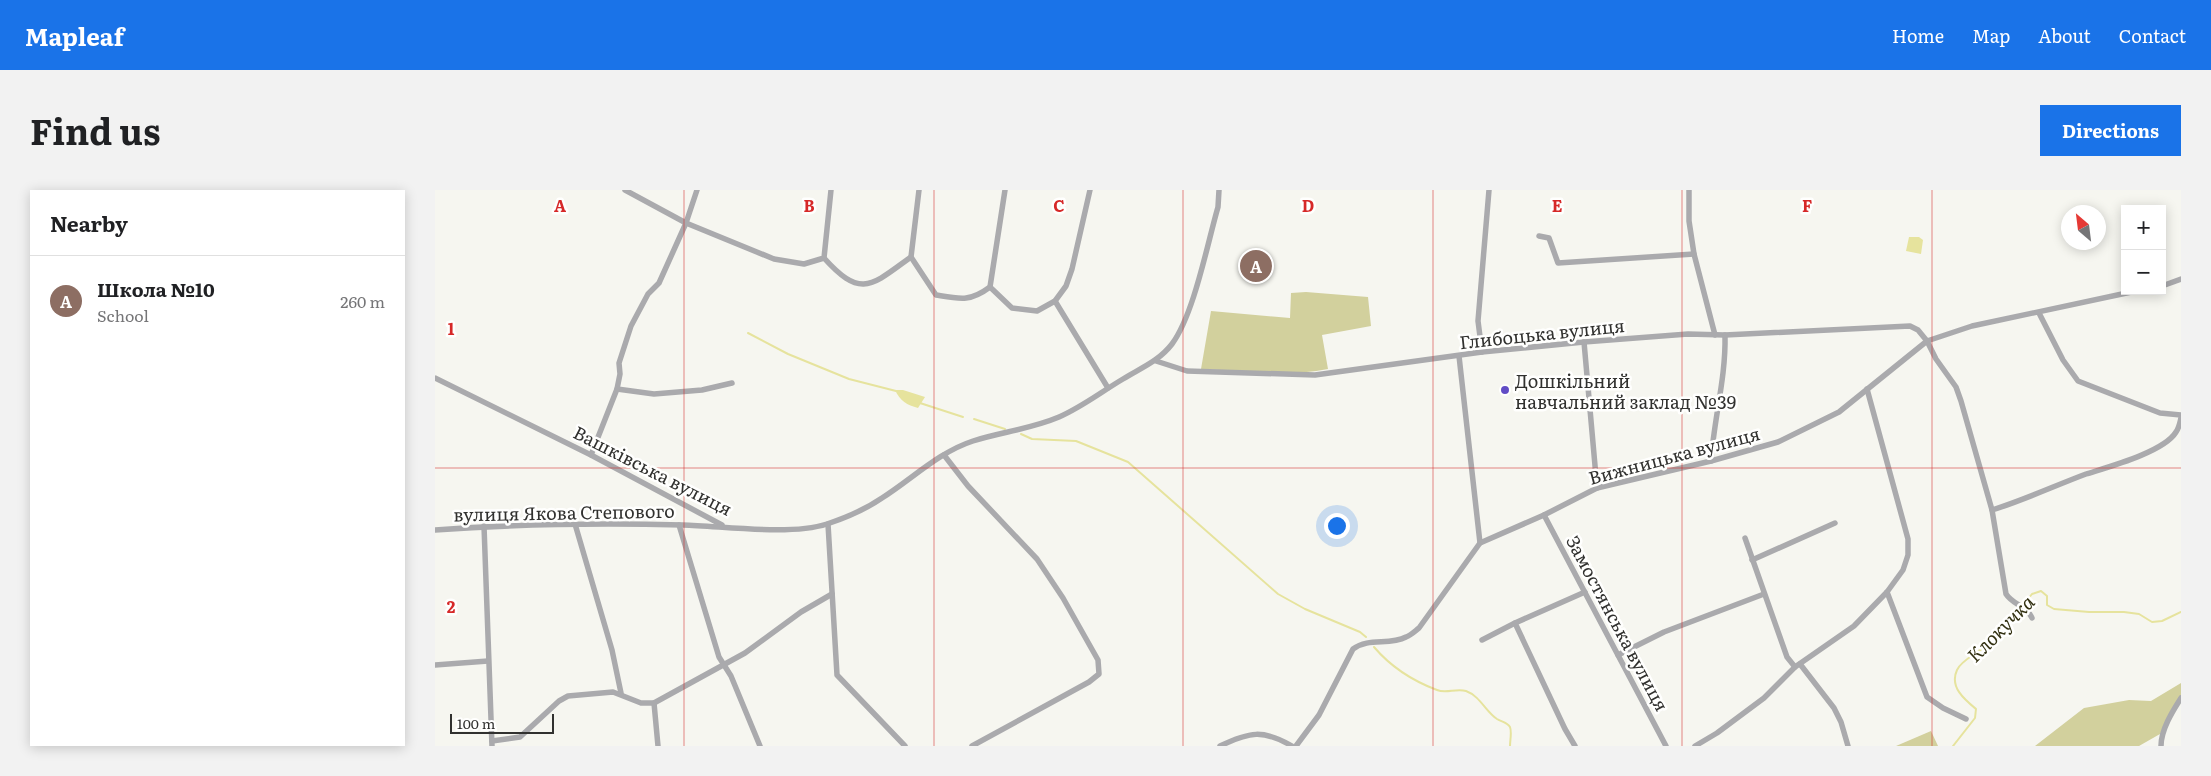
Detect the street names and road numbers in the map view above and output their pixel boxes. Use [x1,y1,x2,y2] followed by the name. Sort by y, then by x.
[1458,311,1626,355] street label: Глибоцька вулиця
[569,418,737,522] street label: Вашківська вулиця
[1585,419,1763,491] street label: Вижницька вулиця
[453,497,675,527] street label: вулиця Якова Степового
[1560,530,1676,716] street label: Замостянська вулиця

